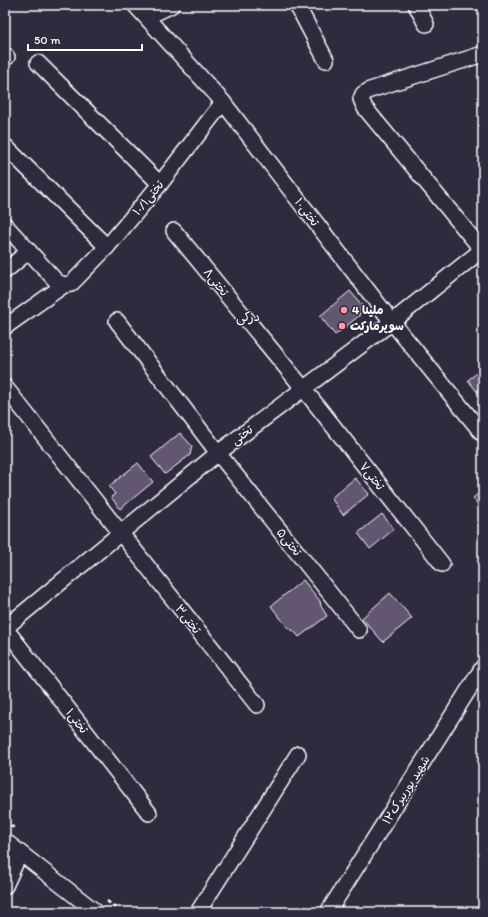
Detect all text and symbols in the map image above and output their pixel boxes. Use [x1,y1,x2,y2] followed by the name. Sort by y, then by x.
[28,26,142,52] scale bar
[34,33,60,47] text: 50 m
[129,177,168,219] street label: تختی۱۰/۱
[291,195,322,230] street label: تختی۱۰
[200,265,232,300] street label: تختی۸
[352,303,384,317] place label: ملینا 4
[339,305,349,315] marker: ملینا 4
[236,309,260,326] district label: درکی
[350,319,404,334] place label: سوپرمارکت
[337,321,347,331] marker: سوپرمارکت
[228,422,257,448] street label: تختی
[356,459,388,494] street label: تختی۷
[273,525,305,560] street label: تختی۵
[171,602,204,637] street label: تختی۳
[62,706,91,737] street label: تختی۱
[379,753,434,827] street label: شهید پوربیرک۱۲

